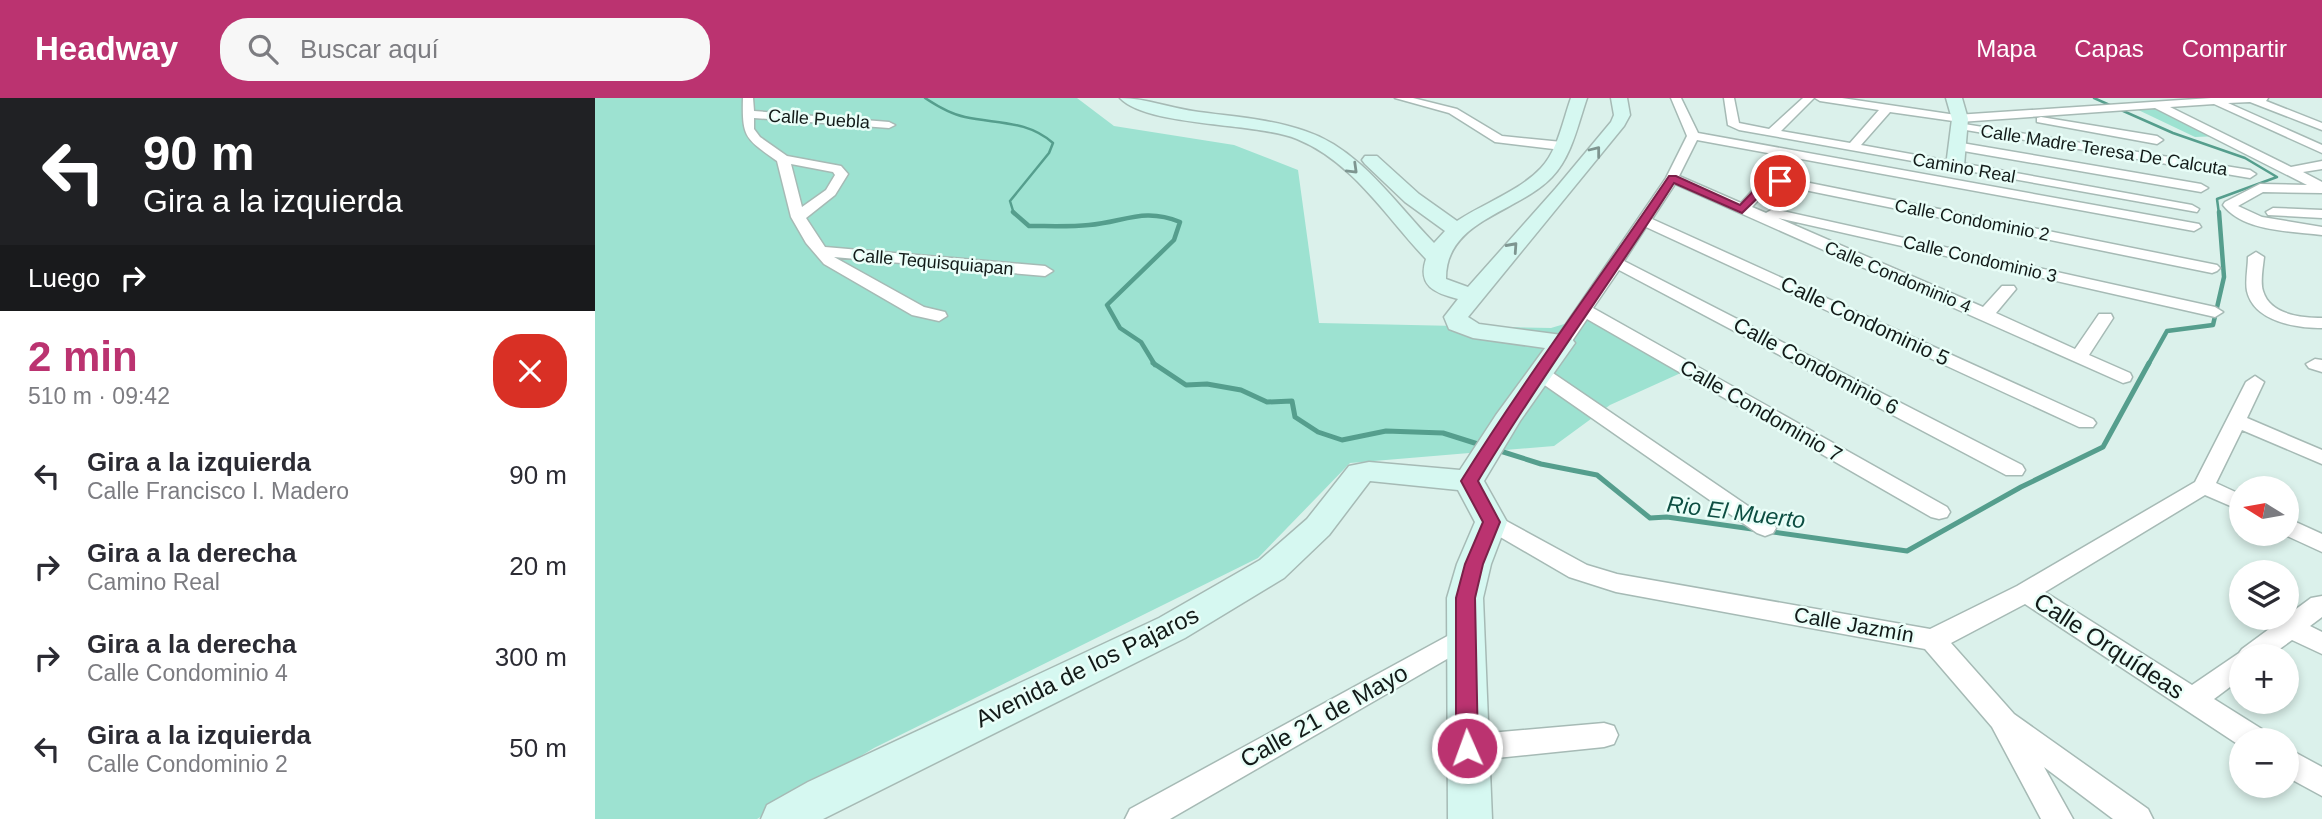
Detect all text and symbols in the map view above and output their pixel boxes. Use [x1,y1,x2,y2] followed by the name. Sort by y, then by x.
[220,18,710,81] search box
[35,30,178,67] text: Headway
[244,30,282,68] icon: search
[300,34,439,64] text: Buscar aquí
[1976,35,2036,62] text: Mapa
[2074,35,2144,62] text: Capas
[2182,35,2287,62] text: Compartir
[767,105,872,133] street label: Calle Puebla
[1979,121,2230,180] street label: Calle Madre Teresa De Calcuta
[28,126,119,217] icon: left
[143,126,255,180] text: 90 m
[1587,147,1600,159] one-way arrow
[1911,149,2017,187] street label: Camino Real
[1750,151,1810,211] pin
[1344,161,1357,174] one-way arrow
[1761,162,1799,200] icon: arrive
[143,183,403,219] text: Gira a la izquierda
[1893,195,2051,245] street label: Calle Condominio 2
[1901,232,2059,286] street label: Calle Condominio 3
[1822,237,1974,317] street label: Calle Condominio 4
[1505,242,1517,255] one-way arrow
[852,245,1014,279] street label: Calle Tequisquiapan
[114,259,152,297] icon: right
[28,263,100,293] text: Luego
[1777,271,1953,370] street label: Calle Condominio 5
[1730,312,1903,419] street label: Calle Condominio 6
[28,333,138,380] text: 2 min
[493,334,567,408] button: close
[1676,355,1846,466] street label: Calle Condominio 7
[28,383,170,409] text: 510 m · 09:42
[87,447,311,477] text: Gira a la izquierda
[28,457,66,495] icon: left
[509,460,567,490] text: 90 m
[2229,476,2299,546] north arrow
[2229,476,2299,798] map controls
[87,478,349,504] text: Calle Francisco I. Madero
[1665,491,1807,533] water label: Rio El Muerto
[87,538,297,568] text: Gira a la derecha
[28,548,66,586] icon: right
[509,551,567,581] text: 20 m
[2229,560,2299,630] button: layers
[87,569,220,595] text: Camino Real
[2029,587,2189,704] street label: Calle Orquídeas
[971,601,1203,732] street label: Avenida de los Pajaros
[1792,603,1916,646] street label: Calle Jazmín
[87,629,297,659] text: Gira a la derecha
[28,639,66,677] icon: right
[495,642,567,672] text: 300 m
[2229,644,2299,714] button: +
[1236,658,1412,773] street label: Calle 21 de Mayo
[87,660,288,686] text: Calle Condominio 4
[1430,711,1504,785] position arrow
[87,720,311,750] text: Gira a la izquierda
[2229,728,2299,798] button: −
[28,730,66,768] icon: left
[509,733,567,763] text: 50 m
[87,751,288,777] text: Calle Condominio 2

